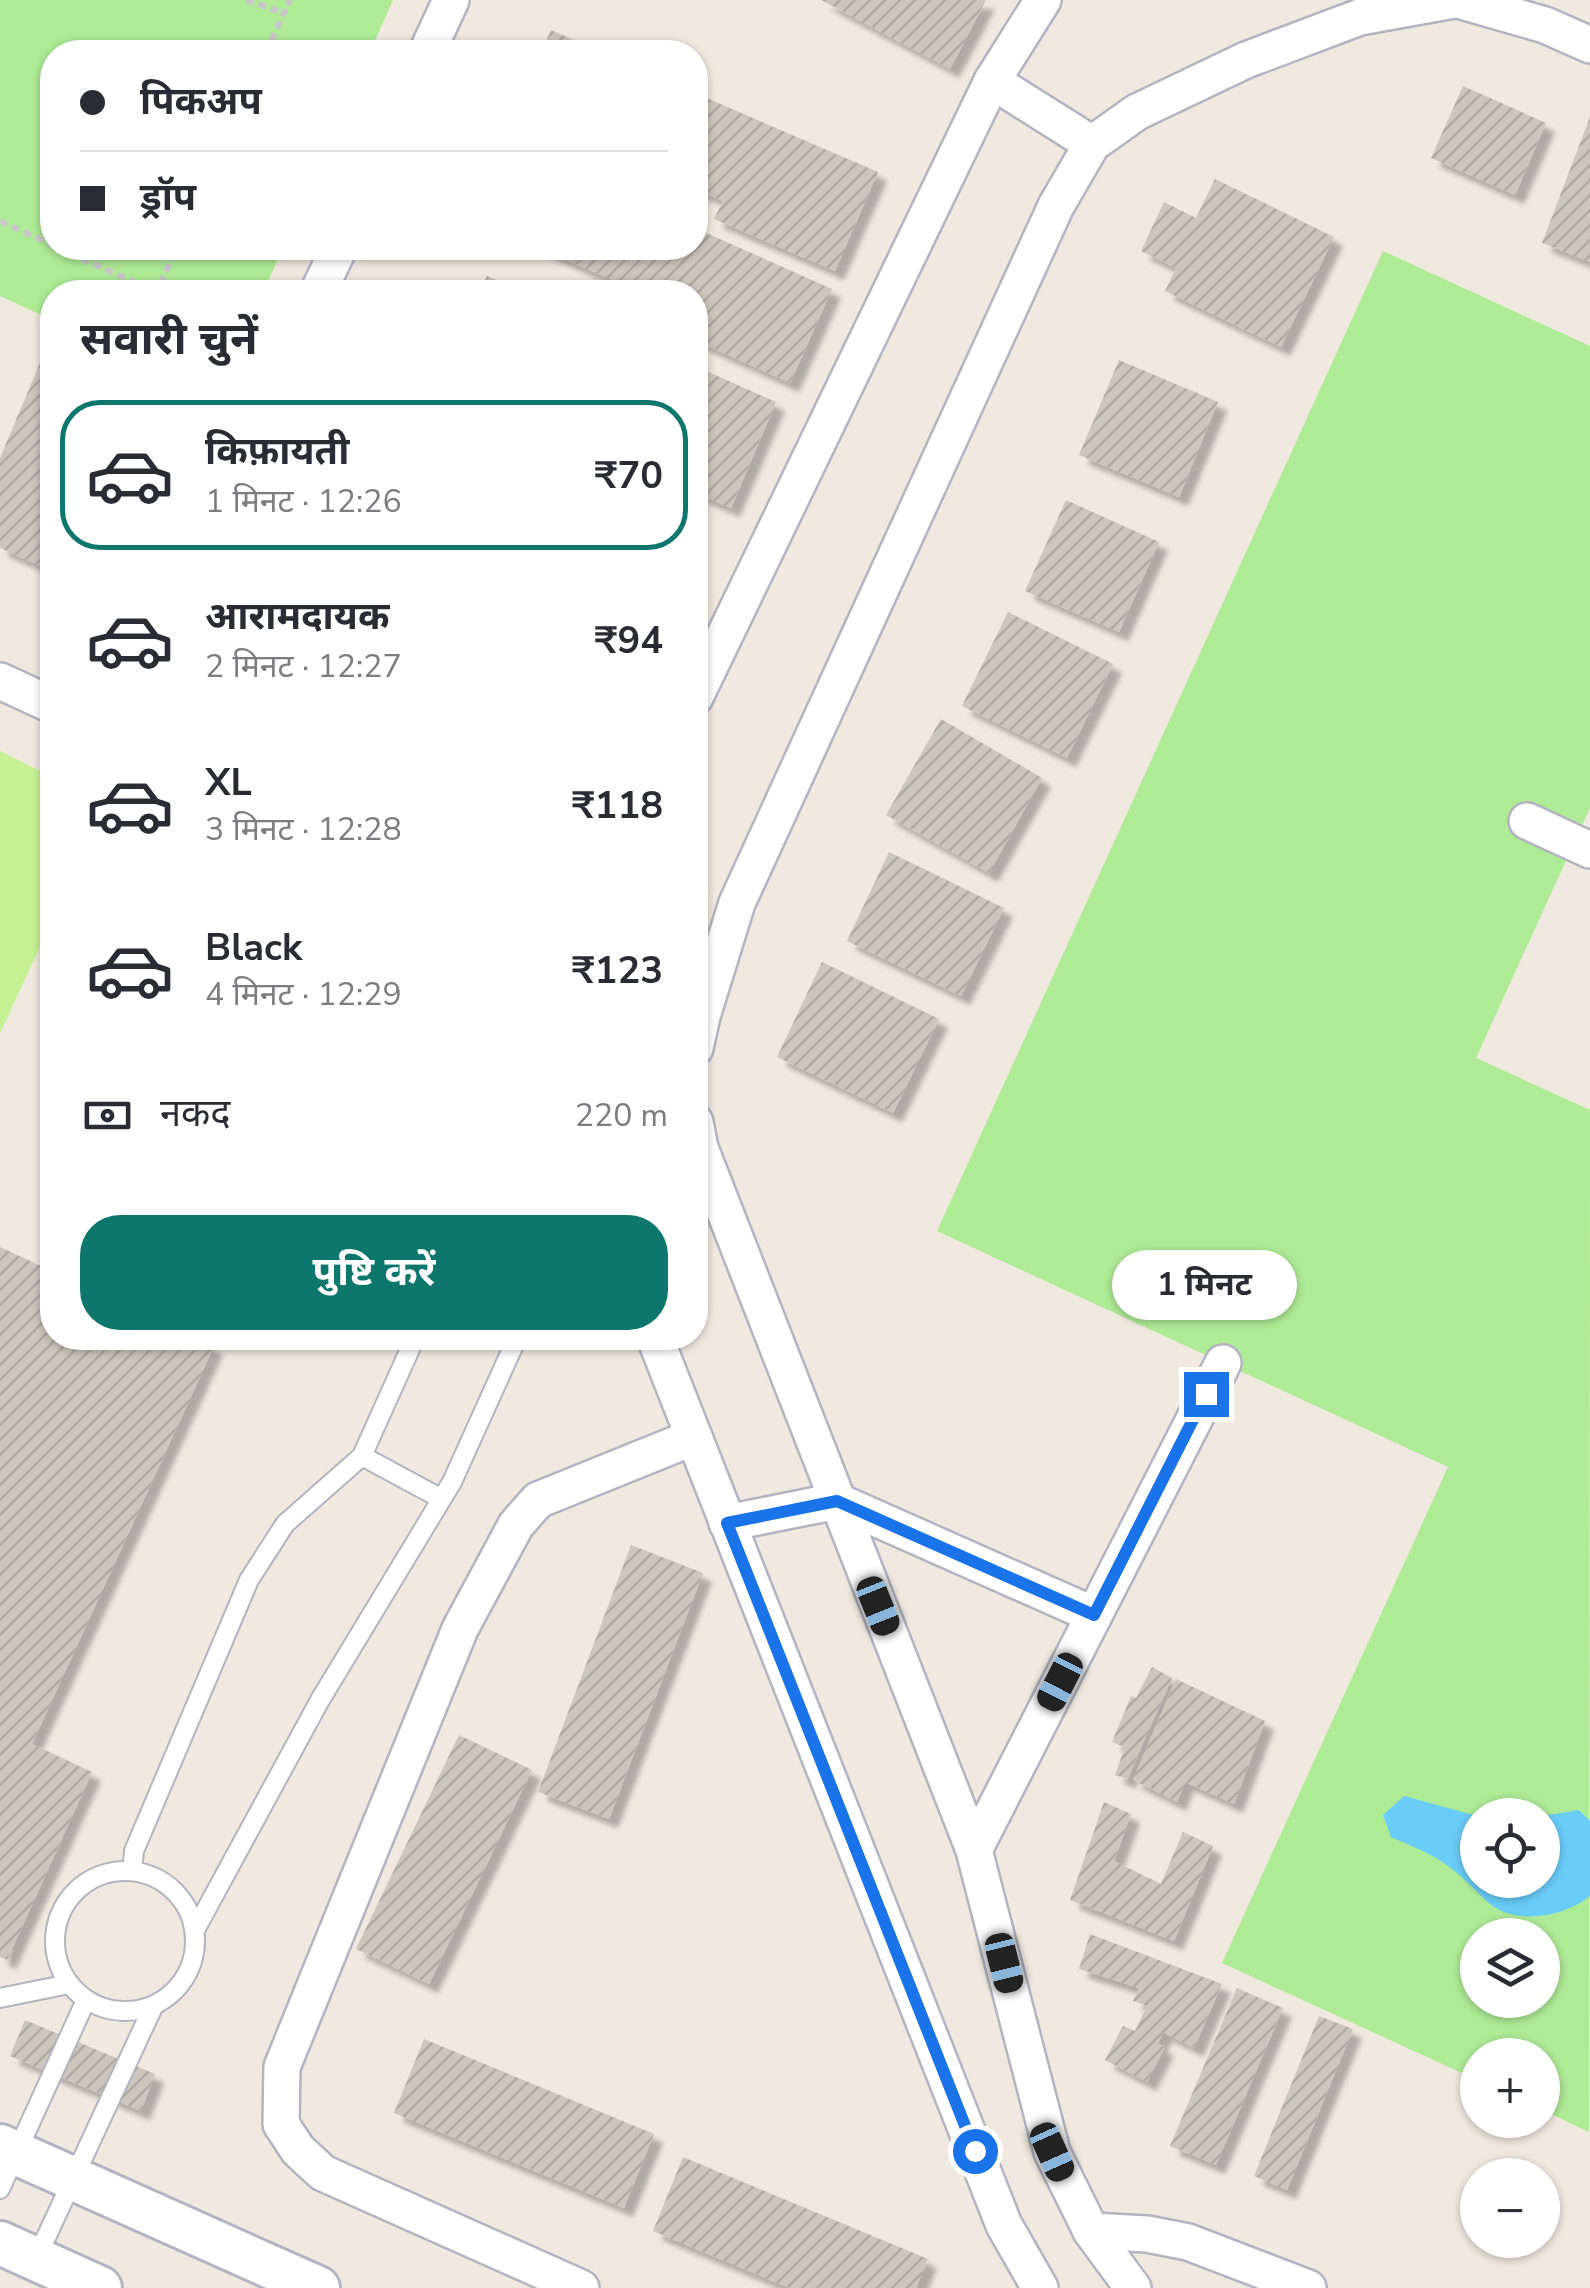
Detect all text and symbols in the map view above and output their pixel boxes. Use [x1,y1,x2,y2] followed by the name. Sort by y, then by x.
[140,76,262,127] text: पिकअप
[140,172,196,223] text: ड्रॉप
[80,309,258,370] text: सवारी चुनें
[205,426,349,477] text: किफ़ायती
[85,430,175,520] icon: car
[595,450,663,501] text: ₹70
[205,480,402,523] text: 1 मिनट · 12:26
[205,591,389,642] text: आरामदायक
[85,595,175,685] icon: car
[595,615,663,666] text: ₹94
[205,645,402,688] text: 2 मिनट · 12:27
[205,757,252,808] text: XL
[85,760,175,850] icon: car
[572,780,663,831] text: ₹118
[205,808,402,851] text: 3 मिनट · 12:28
[205,922,302,973] text: Black
[85,925,175,1015] icon: car
[572,945,663,996] text: ₹123
[205,973,402,1016] text: 4 मिनट · 12:29
[80,1088,135,1143] icon: cash
[160,1088,230,1139] text: नकद
[575,1094,668,1137] text: 220 m
[80,1215,668,1330] button: पुष्टि करें
[1114,1249,1298,1319] callout: 1 मिनट
[1157,1263,1252,1306] text: 1 मिनट
[1184,1372,1229,1417] route end
[853,1573,903,1639] car
[1033,1648,1087,1716] car
[1460,1798,1560,2258] map controls
[1460,1798,1560,1898] button: locate
[1460,1918,1560,2018] button: layers
[982,1930,1026,1996] car
[1460,2038,1560,2138] button: +
[1026,2118,1078,2186] car
[953,2129,998,2174] route start
[1460,2158,1560,2258] button: −

